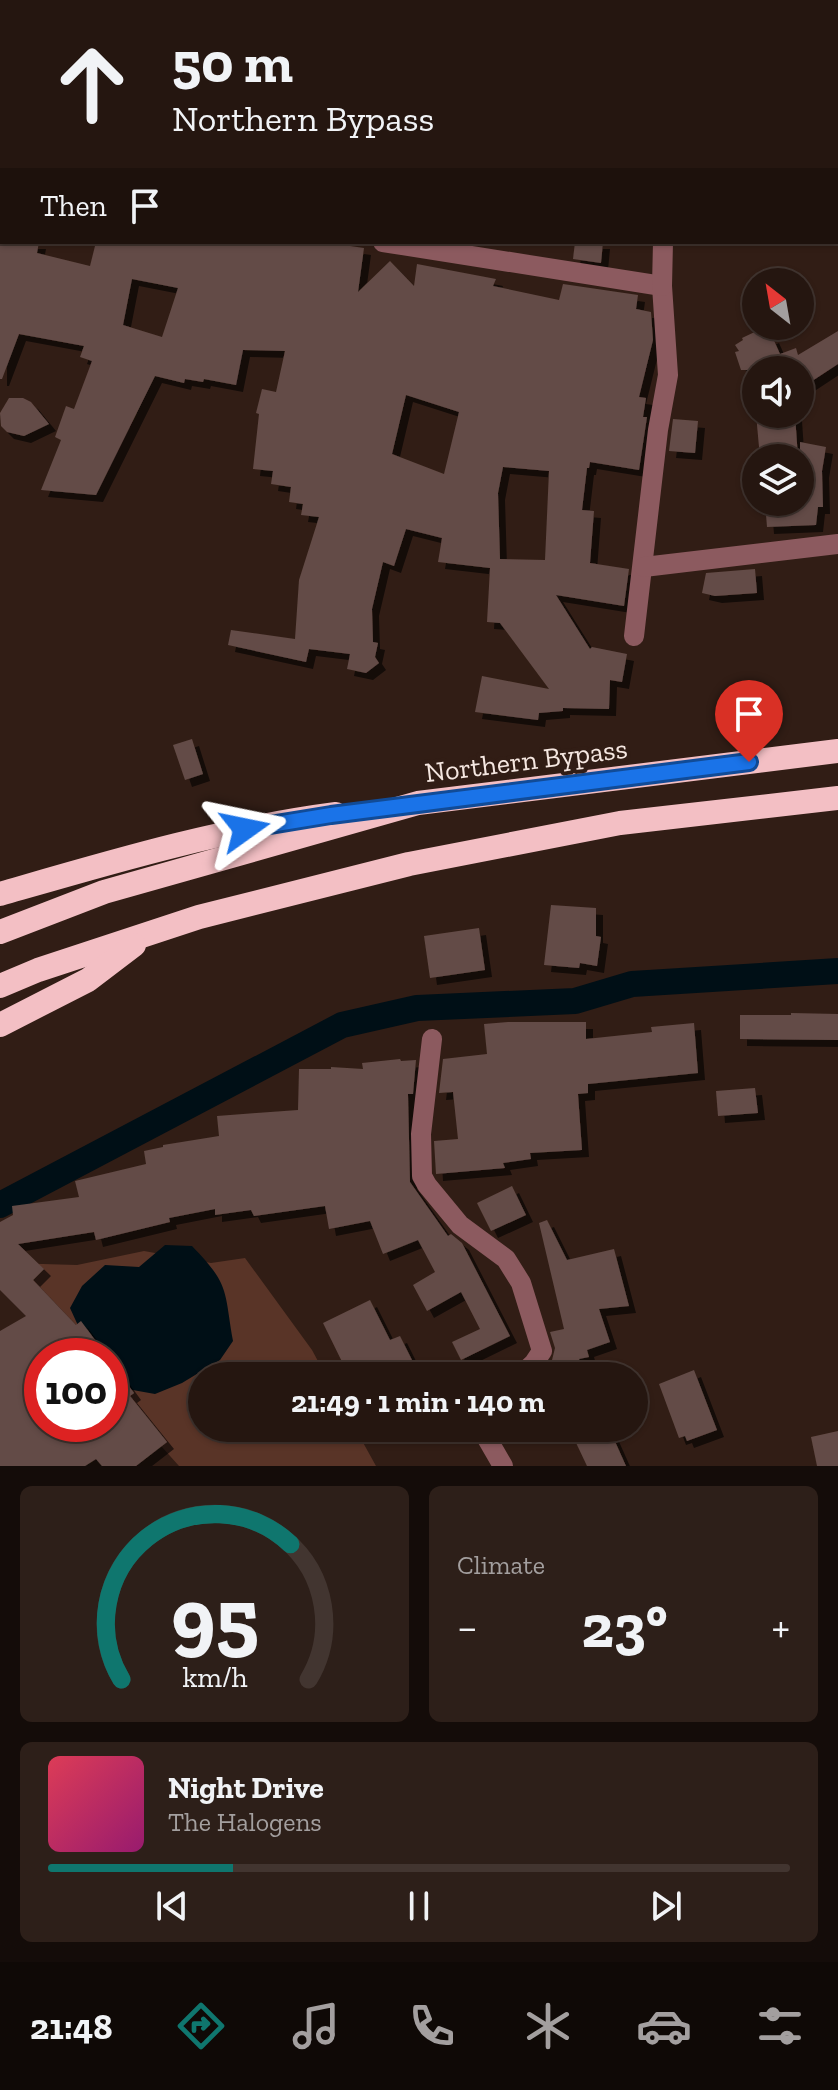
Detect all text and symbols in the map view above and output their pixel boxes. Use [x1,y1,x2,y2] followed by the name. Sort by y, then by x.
[172,29,293,96] text: 50 m
[40,32,144,136] icon: ahead
[172,97,434,140] text: Northern Bypass
[123,184,167,228] icon: arrive
[40,188,107,224] text: Then
[742,268,814,340] north arrow
[742,268,814,516] map controls
[742,356,814,428] button: sound
[742,444,814,516] button: layers
[715,680,783,762] pin
[727,692,771,736] icon: arrive
[423,732,629,789] street label: Northern Bypass
[203,787,287,871] position arrow
[24,1338,128,1442] speed limit sign: 100
[291,1384,545,1420] text: 21:49 · 1 min · 140 m
[457,1549,545,1581] text: Climate
[171,1567,258,1667] text: 95
[582,1590,668,1662] text: 23°
[457,1600,478,1653] text: −
[771,1600,790,1653] text: +
[182,1660,247,1694] text: km/h
[168,1770,324,1806] text: Night Drive
[168,1806,322,1838] text: The Halogens
[150,1884,194,1928] icon: previous
[397,1884,441,1928] icon: pause
[644,1884,688,1928] icon: next
[173,1998,229,2054] icon: directions
[288,1998,344,2054] icon: music
[404,1998,460,2054] icon: phone
[520,1998,576,2054] icon: climate
[636,1998,692,2054] icon: car
[752,1998,808,2054] icon: filters
[30,2005,113,2048] text: 21:48

